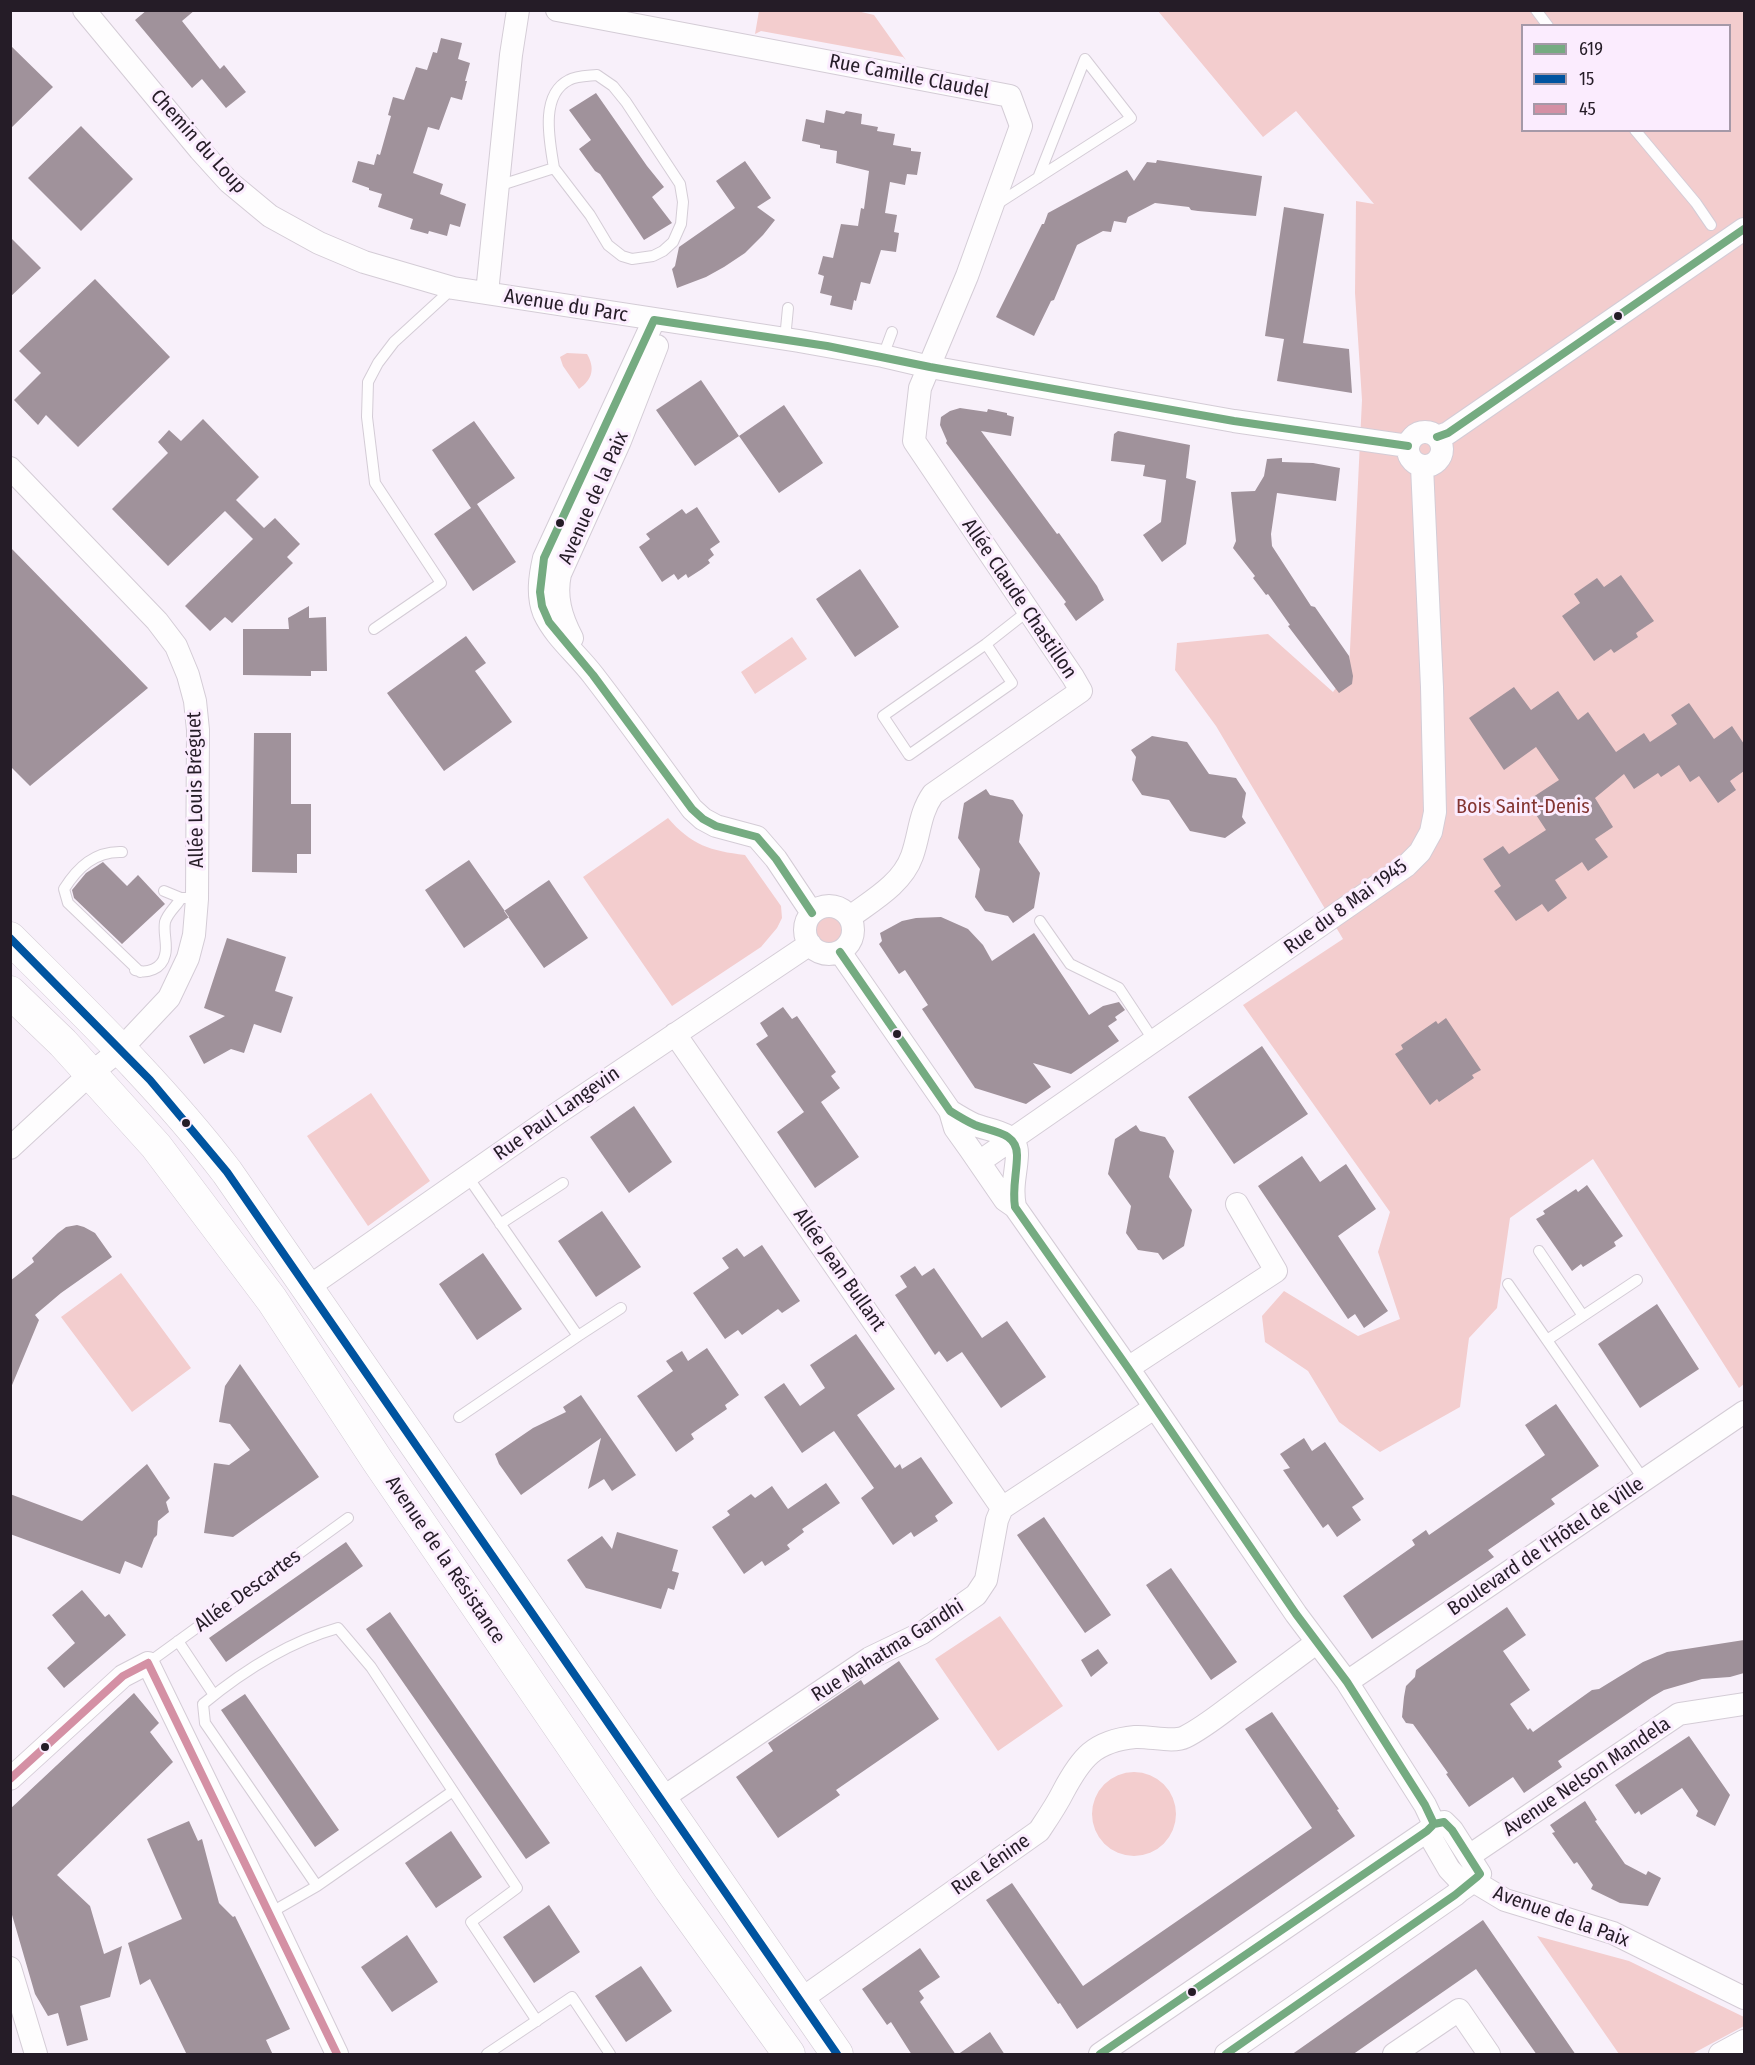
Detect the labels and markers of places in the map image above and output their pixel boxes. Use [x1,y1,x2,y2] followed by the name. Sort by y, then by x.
[1612,310,1624,322] unlabelled marker
[554,517,566,529] unlabelled marker
[891,1028,903,1040] unlabelled marker
[180,1117,192,1129] unlabelled marker
[39,1741,51,1753] unlabelled marker
[1186,1986,1198,1998] unlabelled marker

